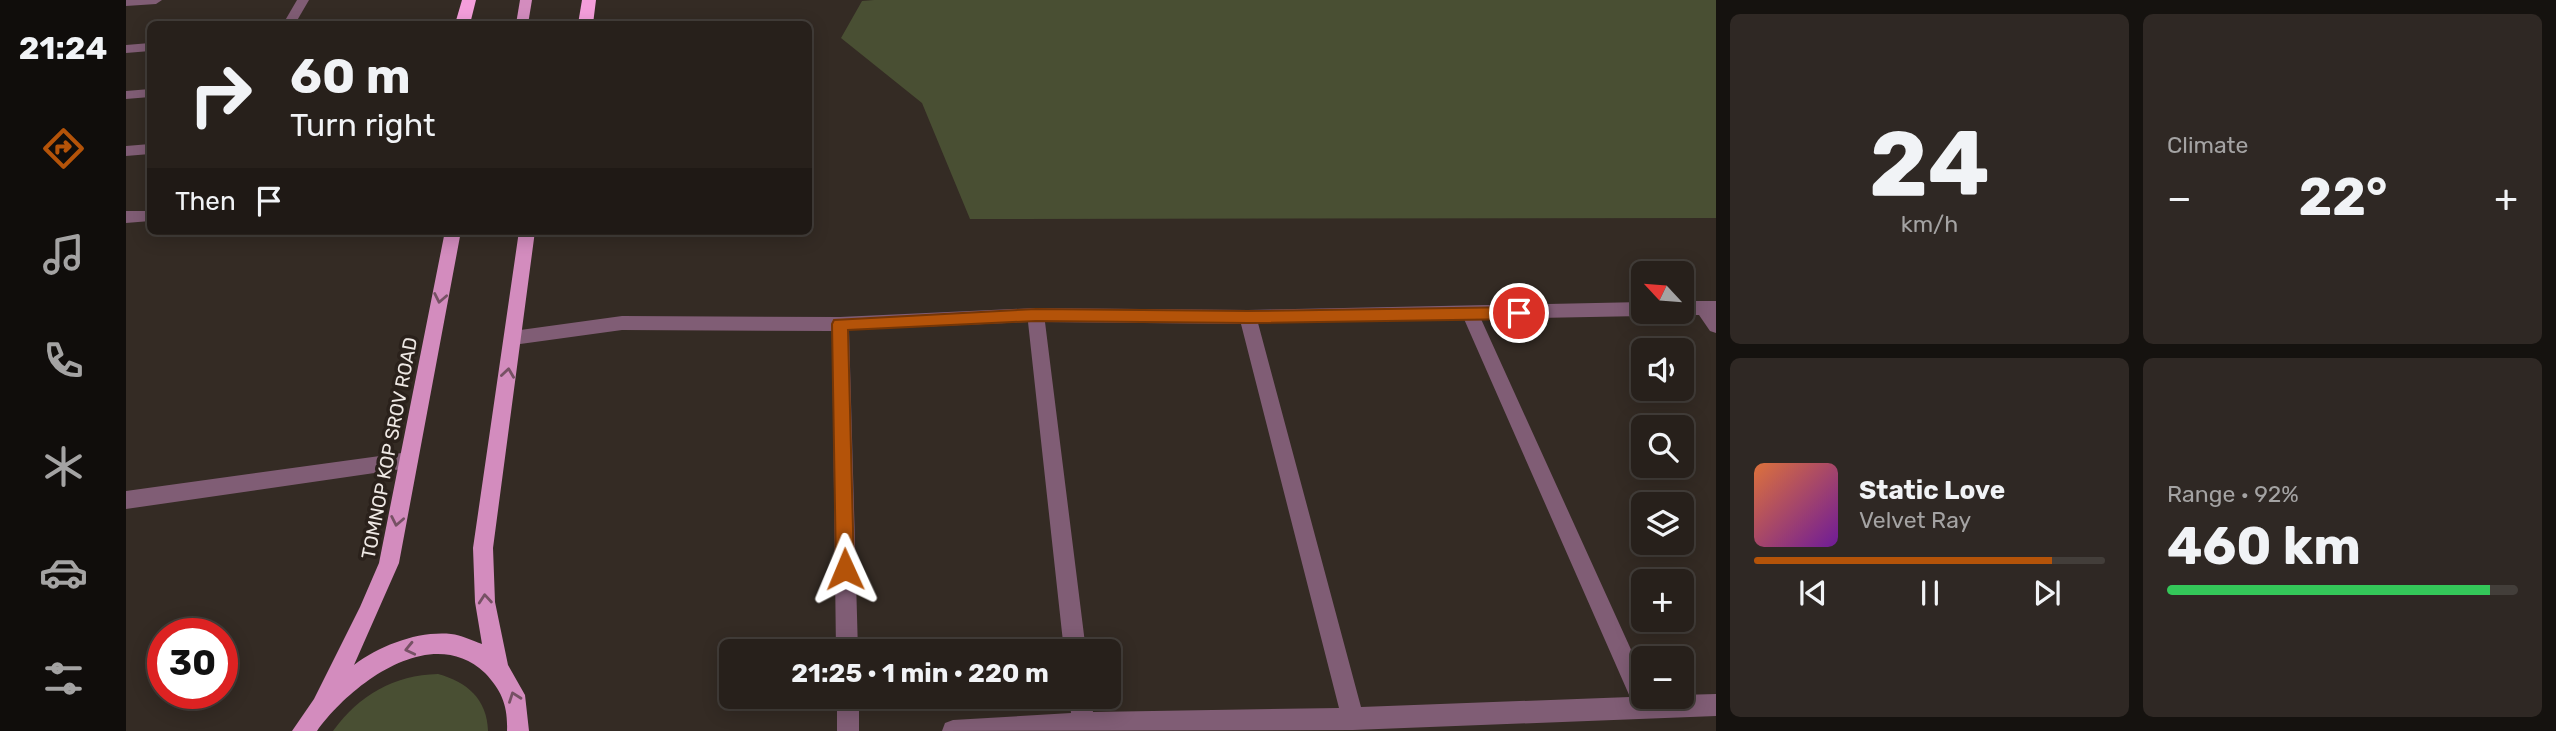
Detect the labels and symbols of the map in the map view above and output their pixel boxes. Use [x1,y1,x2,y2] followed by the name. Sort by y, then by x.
[1631,261,1694,324] north arrow
[1489,283,1549,343] pin
[433,292,448,304] one-way arrow
[357,335,422,561] street label: TOMNOP KOP SROV ROAD
[500,368,515,379] one-way arrow
[391,515,406,527] one-way arrow
[808,532,882,606] position arrow
[478,593,493,605] one-way arrow
[147,618,238,709] speed limit sign: 30
[404,641,416,656] one-way arrow
[509,691,523,703] one-way arrow

